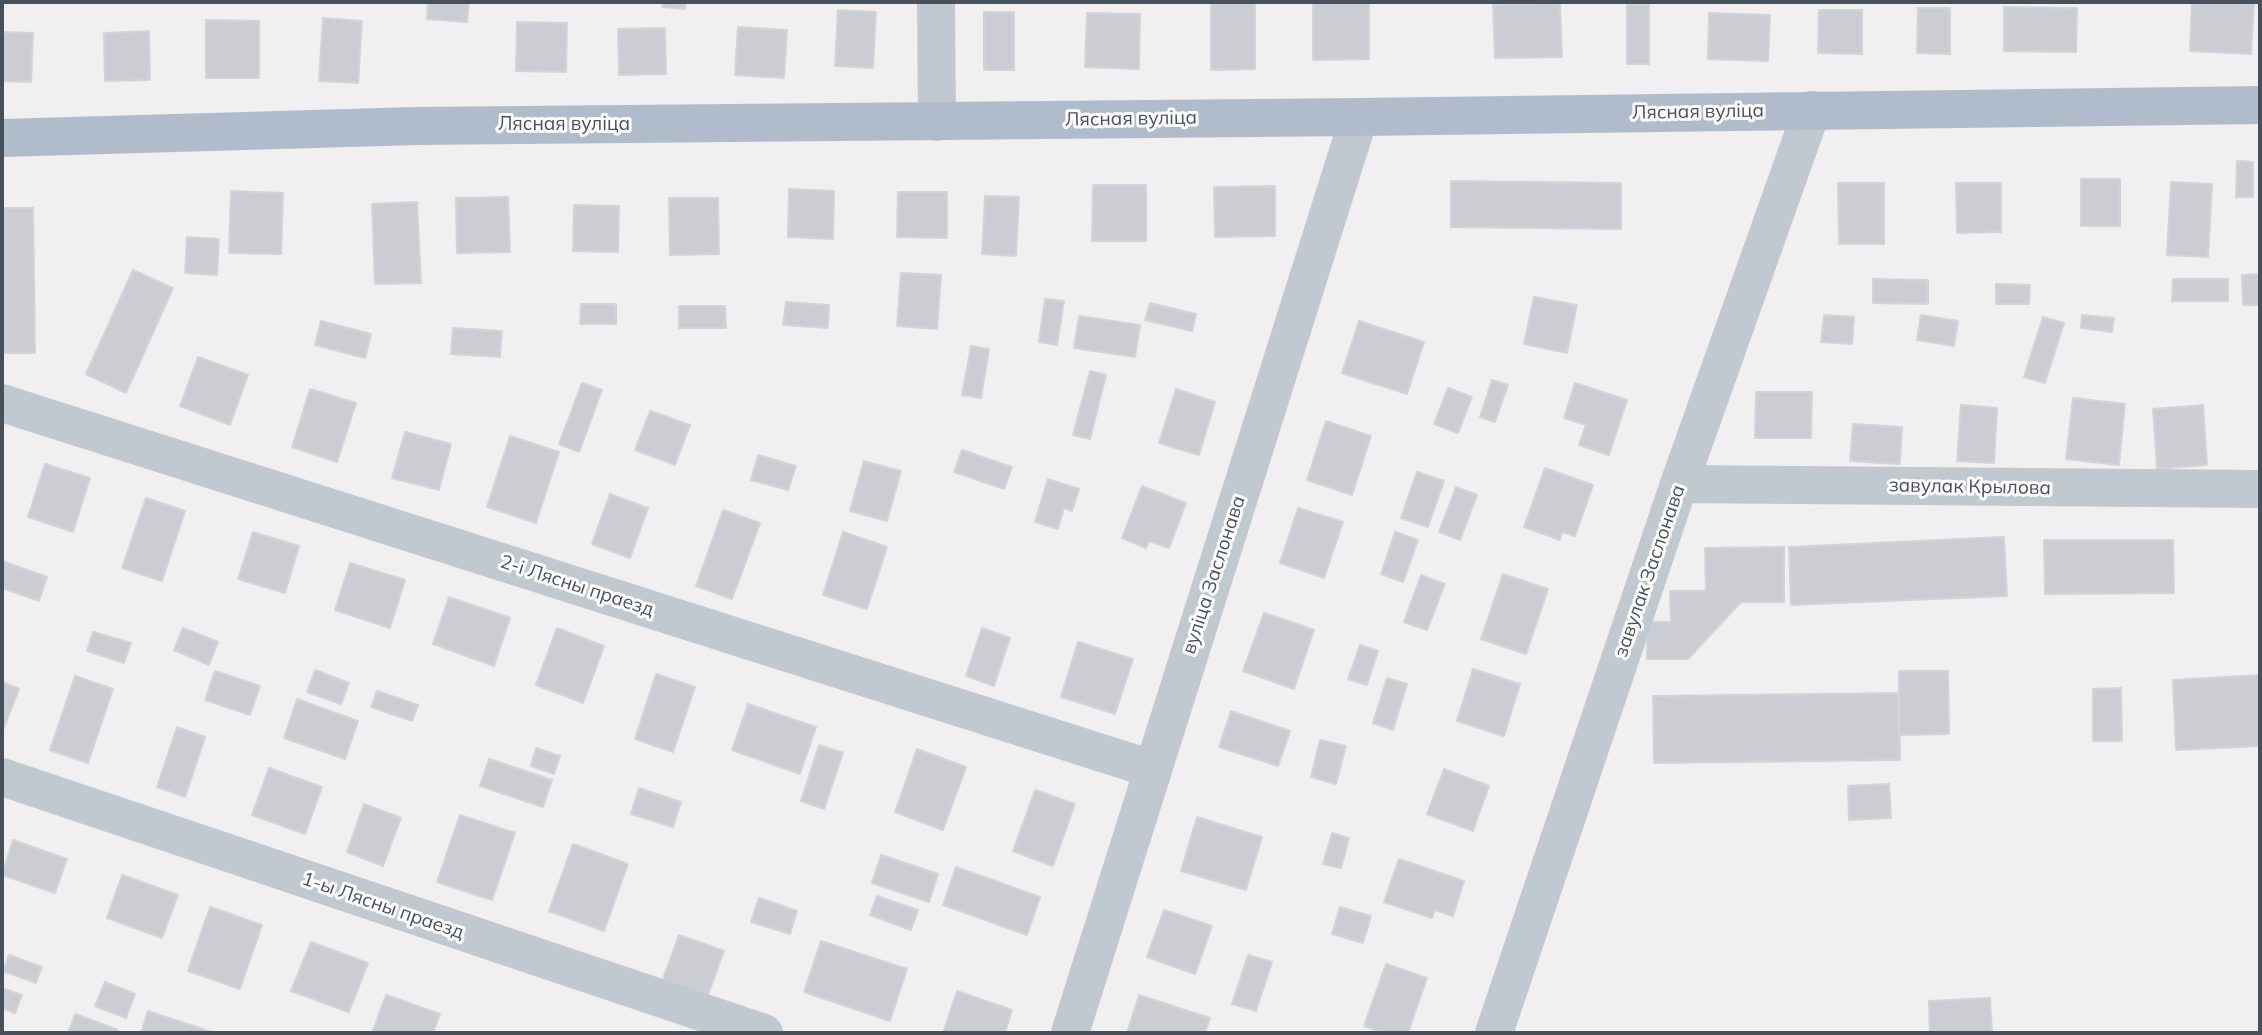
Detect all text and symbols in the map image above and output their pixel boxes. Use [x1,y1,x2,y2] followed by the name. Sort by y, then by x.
[1632,99,1764,125] street label: Лясная вуліца
[1065,106,1197,132] street label: Лясная вуліца
[498,113,630,135] street label: Лясная вуліца
[1889,474,2051,500] street label: завулак Крылова
[1610,482,1690,660] street label: завулак Заслонава
[1178,493,1250,657] street label: вуліца Заслонава
[497,550,657,622] street label: 2-і Лясны праезд
[299,868,467,944] street label: 1-ы Лясны праезд

